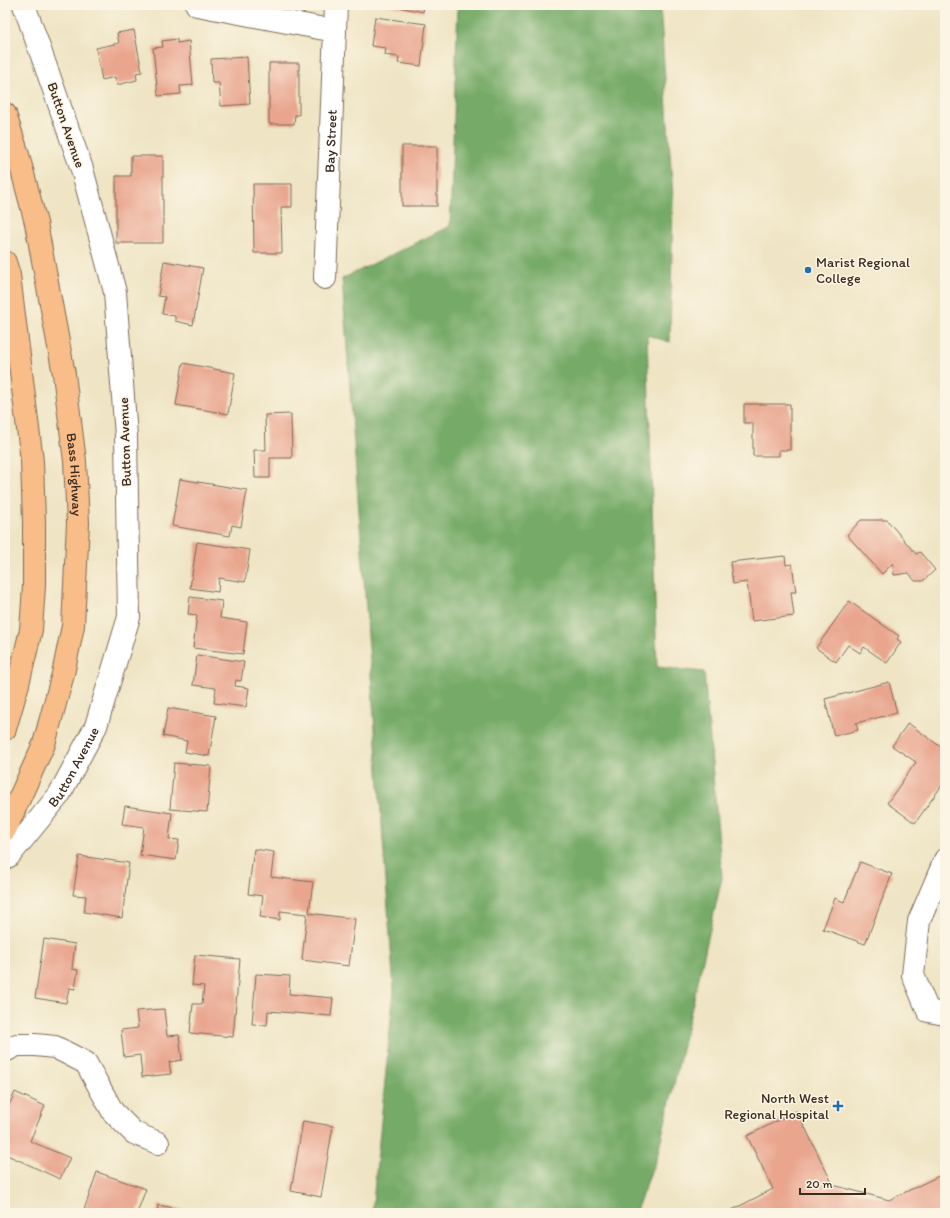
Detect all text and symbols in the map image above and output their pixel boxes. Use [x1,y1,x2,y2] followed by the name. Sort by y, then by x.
[43,80,89,170] street label: Button Avenue
[321,109,340,173] street label: Bay Street
[816,254,910,287] place label: Marist Regional College
[803,265,813,275] marker: Marist Regional College
[115,397,135,487] street label: Button Avenue
[63,432,86,517] street label: Bass Highway
[44,723,103,811] street label: Button Avenue
[724,1090,829,1123] place label: North West Regional Hospital
[832,1100,844,1112] marker: North West Regional Hospital
[800,1170,865,1196] scale bar
[806,1177,833,1191] text: 20 m

